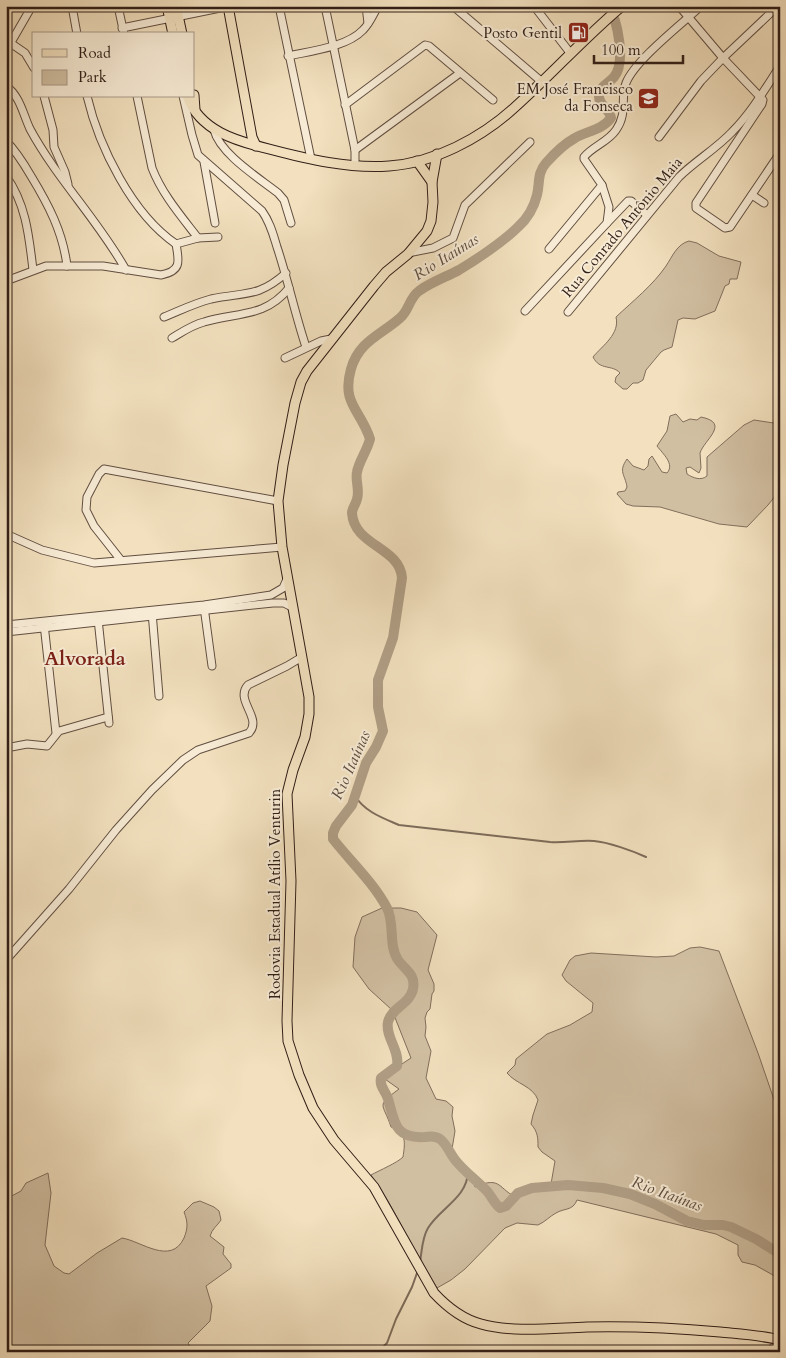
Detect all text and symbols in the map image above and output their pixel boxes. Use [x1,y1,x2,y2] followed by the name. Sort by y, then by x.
[566,21,590,45] fuel station icon: Posto Gentil
[483,23,562,43] place label: Posto Gentil
[32,32,195,98] legend
[594,32,682,64] scale bar
[601,40,641,60] text: 100 m
[78,43,111,63] text: Road
[78,67,107,87] text: Park
[516,79,634,116] place label: EM José Francisco da Fonseca
[637,86,661,110] school or university icon: EM José Francisco da Fonseca
[557,152,687,301] street label: Rua Conrado Antônio Maia
[409,228,484,286] water label: Rio Itaúnas
[44,645,126,672] district label: Alvorada
[326,726,376,803] water label: Rio Itaúnas
[265,788,285,999] street label: Rodovia Estadual Atílio Venturin
[629,1171,706,1217] water label: Rio Itaúnas

